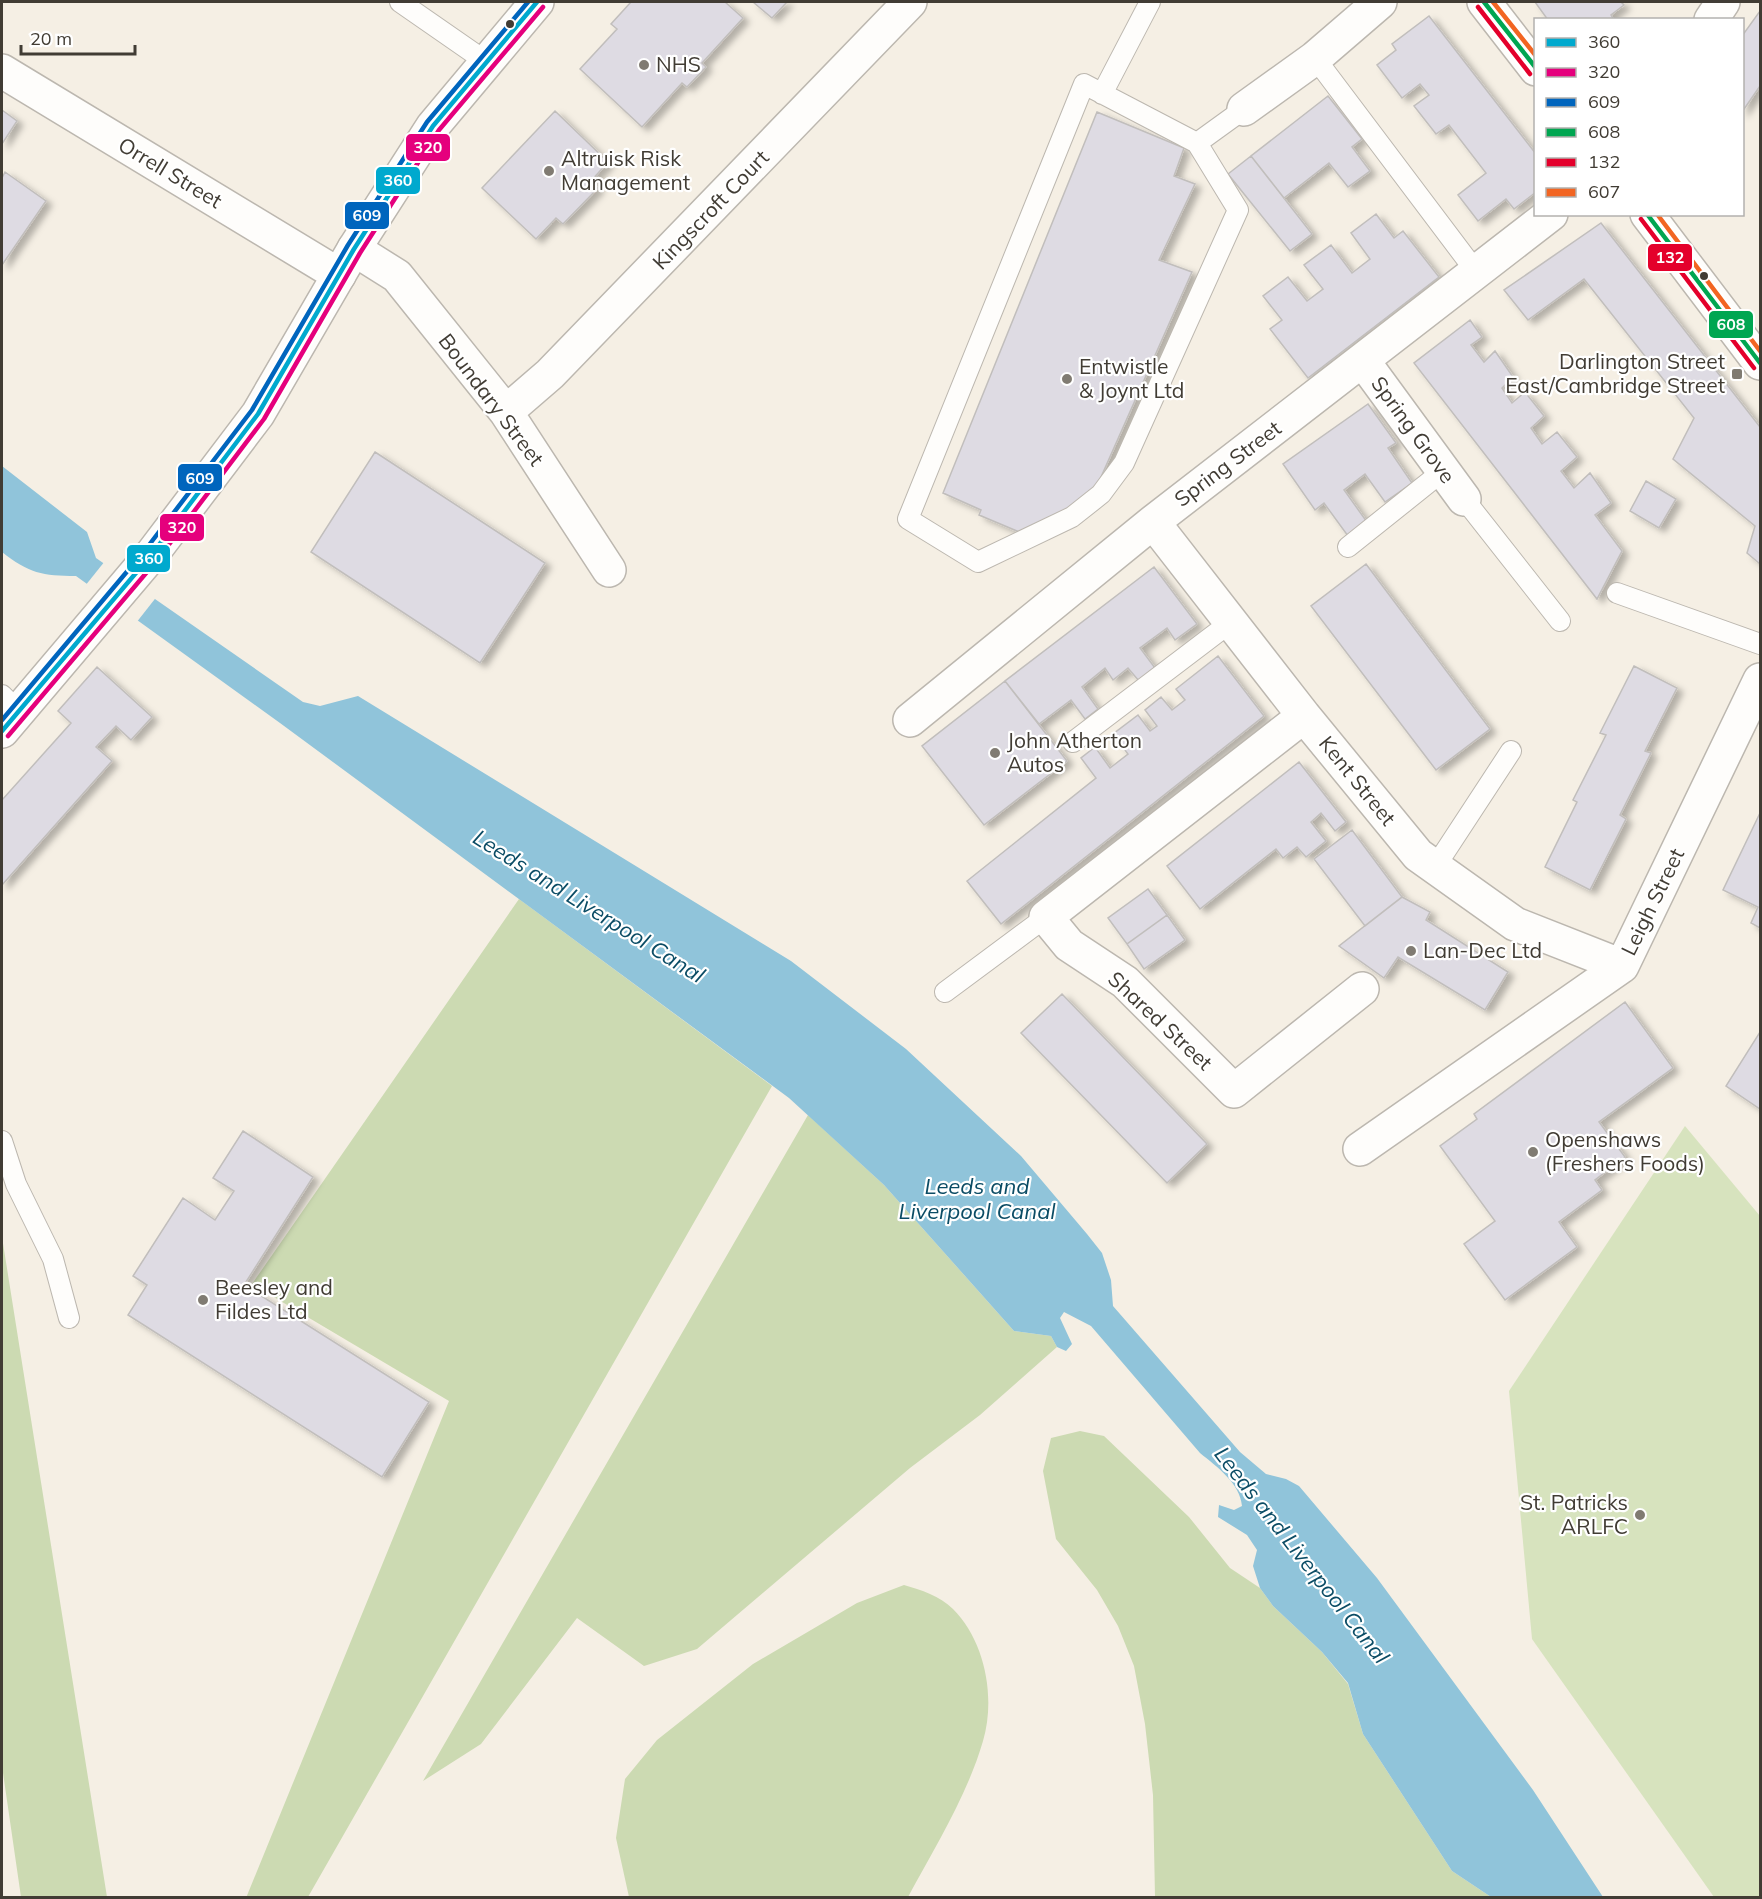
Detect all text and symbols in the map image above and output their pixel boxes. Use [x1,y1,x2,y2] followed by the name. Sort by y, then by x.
[21,18,135,56] scale bar
[504,18,516,30] unlabelled marker
[1534,18,1744,216] legend
[30,27,72,50] text: 20 m
[1588,30,1620,53] text: 360
[656,51,701,77] place label: NHS
[637,58,651,72] marker: NHS
[1588,60,1620,83] text: 320
[1588,90,1620,113] text: 609
[1588,120,1620,143] text: 608
[114,131,227,213] street label: Orrell Street
[405,133,451,162] line badge: 320
[414,137,442,157] text: 320
[647,144,774,275] street label: Kingscroft Court
[561,145,690,195] place label: Altruisk Risk Management
[1588,150,1620,173] text: 132
[542,164,556,178] marker: Altruisk Risk Management
[375,166,421,195] line badge: 360
[384,170,412,190] text: 360
[1588,180,1620,203] text: 607
[344,201,390,230] line badge: 609
[353,205,381,225] text: 609
[1647,243,1693,272] line badge: 132
[1656,247,1684,267] text: 132
[1698,270,1710,282] unlabelled marker
[1708,310,1754,339] line badge: 608
[1717,314,1746,334] text: 608
[434,328,550,471] street label: Boundary Street
[1505,348,1725,398] place label: Darlington Street East/Cambridge Street
[1079,353,1184,403] place label: Entwistle & Joynt Ltd
[1730,367,1744,381] marker: Darlington Street East/Cambridge Street
[1366,371,1461,488] street label: Spring Grove
[1060,372,1074,386] marker: Entwistle & Joynt Ltd
[1169,415,1286,512] street label: Spring Street
[177,463,223,492] line badge: 609
[186,468,214,488] text: 609
[159,513,205,542] line badge: 320
[168,517,196,537] text: 320
[126,544,171,573] line badge: 360
[135,548,163,568] text: 360
[1007,727,1142,777] place label: John Atherton Autos
[1314,730,1402,830] street label: Kent Street
[988,746,1002,760] marker: John Atherton Autos
[468,823,711,989] water label: Leeds and Liverpool Canal
[1615,844,1689,960] street label: Leigh Street
[1423,937,1542,963] place label: Lan-Dec Ltd
[1404,944,1418,958] marker: Lan-Dec Ltd
[1103,965,1218,1075] street label: Shared Street
[1545,1126,1705,1176] place label: Openshaws (Freshers Foods)
[1526,1145,1540,1159] marker: Openshaws (Freshers Foods)
[898,1172,1056,1225] water label: Leeds and Liverpool Canal
[215,1274,333,1324] place label: Beesley and Fildes Ltd
[196,1293,210,1307] marker: Beesley and Fildes Ltd
[1208,1441,1396,1670] water label: Leeds and Liverpool Canal
[1520,1489,1628,1539] place label: St. Patricks ARLFC
[1633,1508,1647,1522] marker: St. Patricks ARLFC

